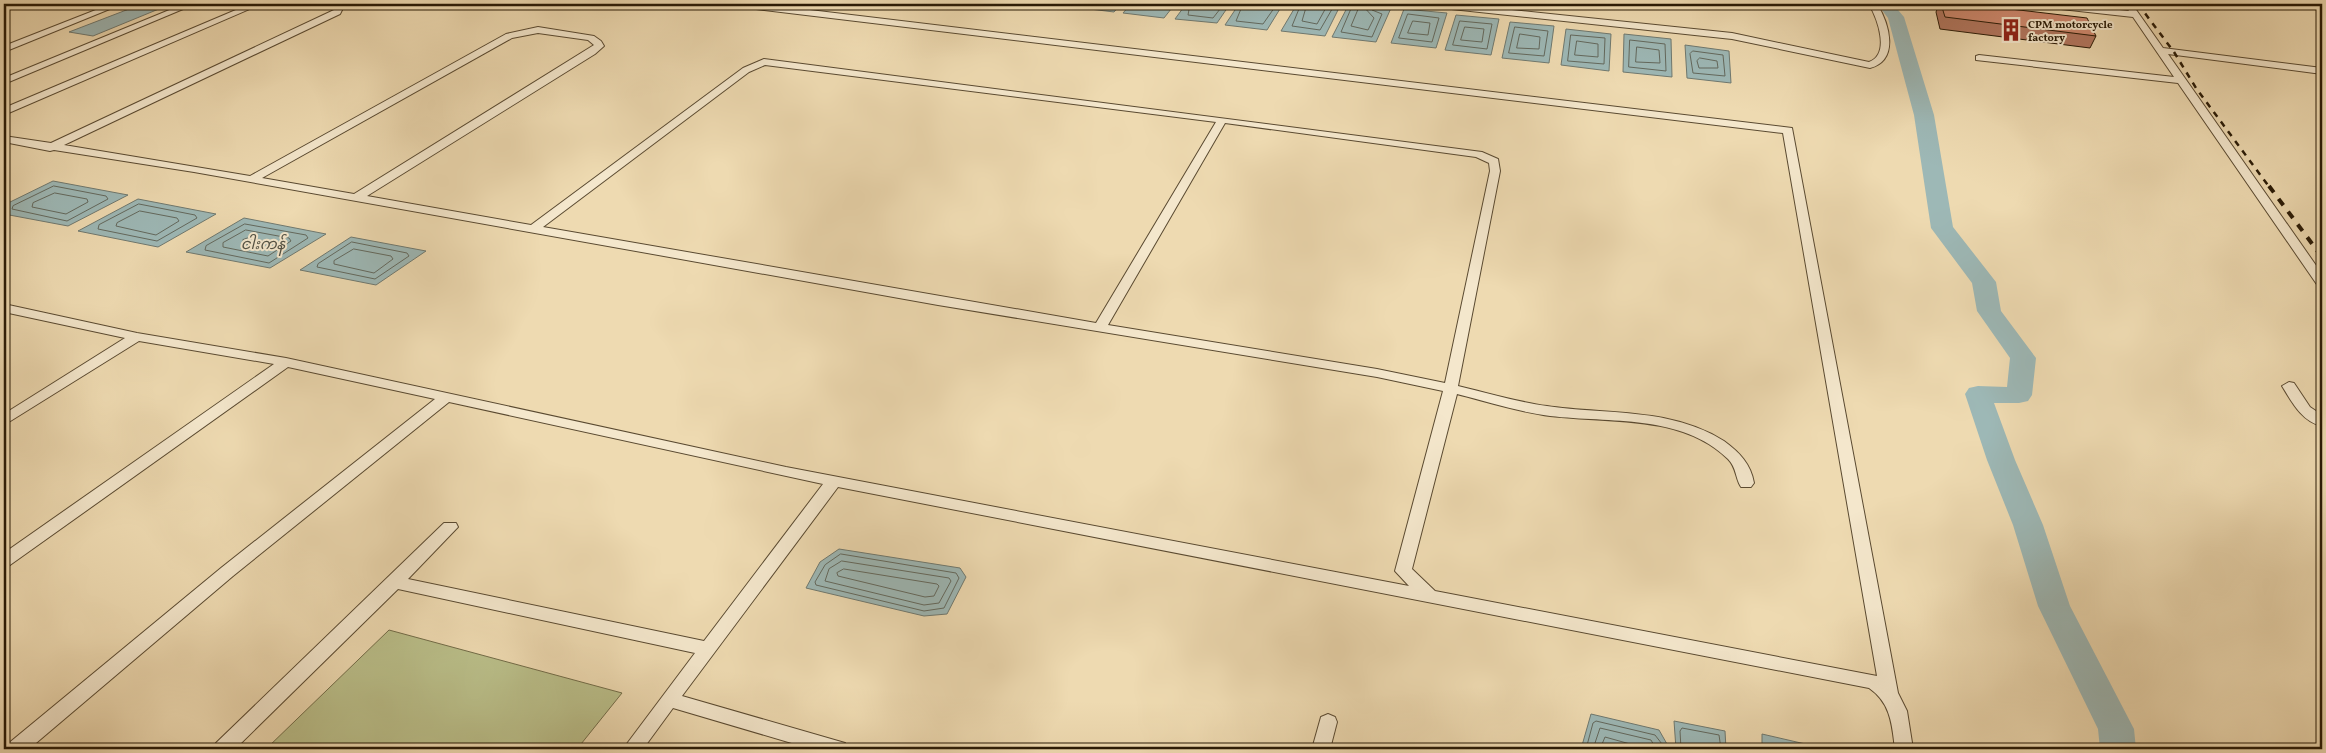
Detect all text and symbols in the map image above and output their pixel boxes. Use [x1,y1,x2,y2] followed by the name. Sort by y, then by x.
[1998,17,2024,43] building icon: CPM motorcycle factory
[2028,18,2113,46] place label: CPM motorcycle factory
[241,233,288,256] water label: ငါးကန်

